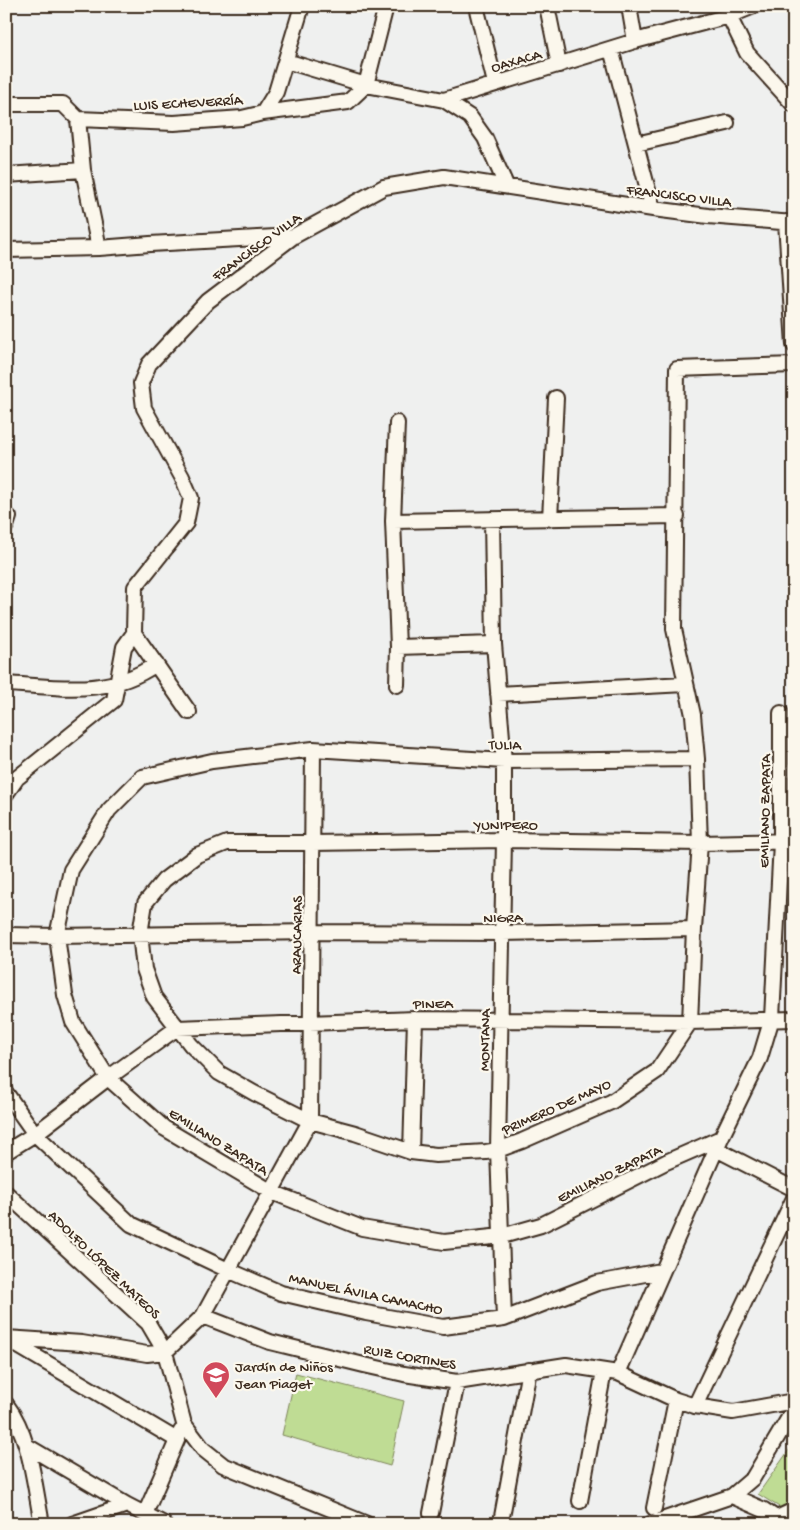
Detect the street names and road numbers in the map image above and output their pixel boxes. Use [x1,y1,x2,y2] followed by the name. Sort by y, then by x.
[489,46,545,78] street label: OAXACA
[133,92,244,116] street label: LUIS ECHEVERRÍA
[624,182,733,212] street label: FRANCISCO VILLA
[208,209,306,286] street label: FRANCISCO VILLA
[488,737,522,755] street label: TULIA
[756,753,776,868] street label: EMILIANO ZAPATA
[472,817,538,835] street label: YUNIPERO
[288,896,308,974] street label: ARAUCARIAS
[483,910,524,928] street label: NIGRA
[412,996,454,1014] street label: PINEA
[476,1007,496,1071] street label: MONTANA
[498,1076,614,1140] street label: PRIMERO DE MAYO
[165,1105,272,1181] street label: EMILIANO ZAPATA
[555,1141,666,1208] street label: EMILIANO ZAPATA
[44,1207,164,1324] street label: ADOLFO LÓPEZ MATEOS
[287,1270,444,1320] street label: MANUEL ÁVILA CAMACHO
[362,1341,457,1375] street label: RUIZ CORTINES

